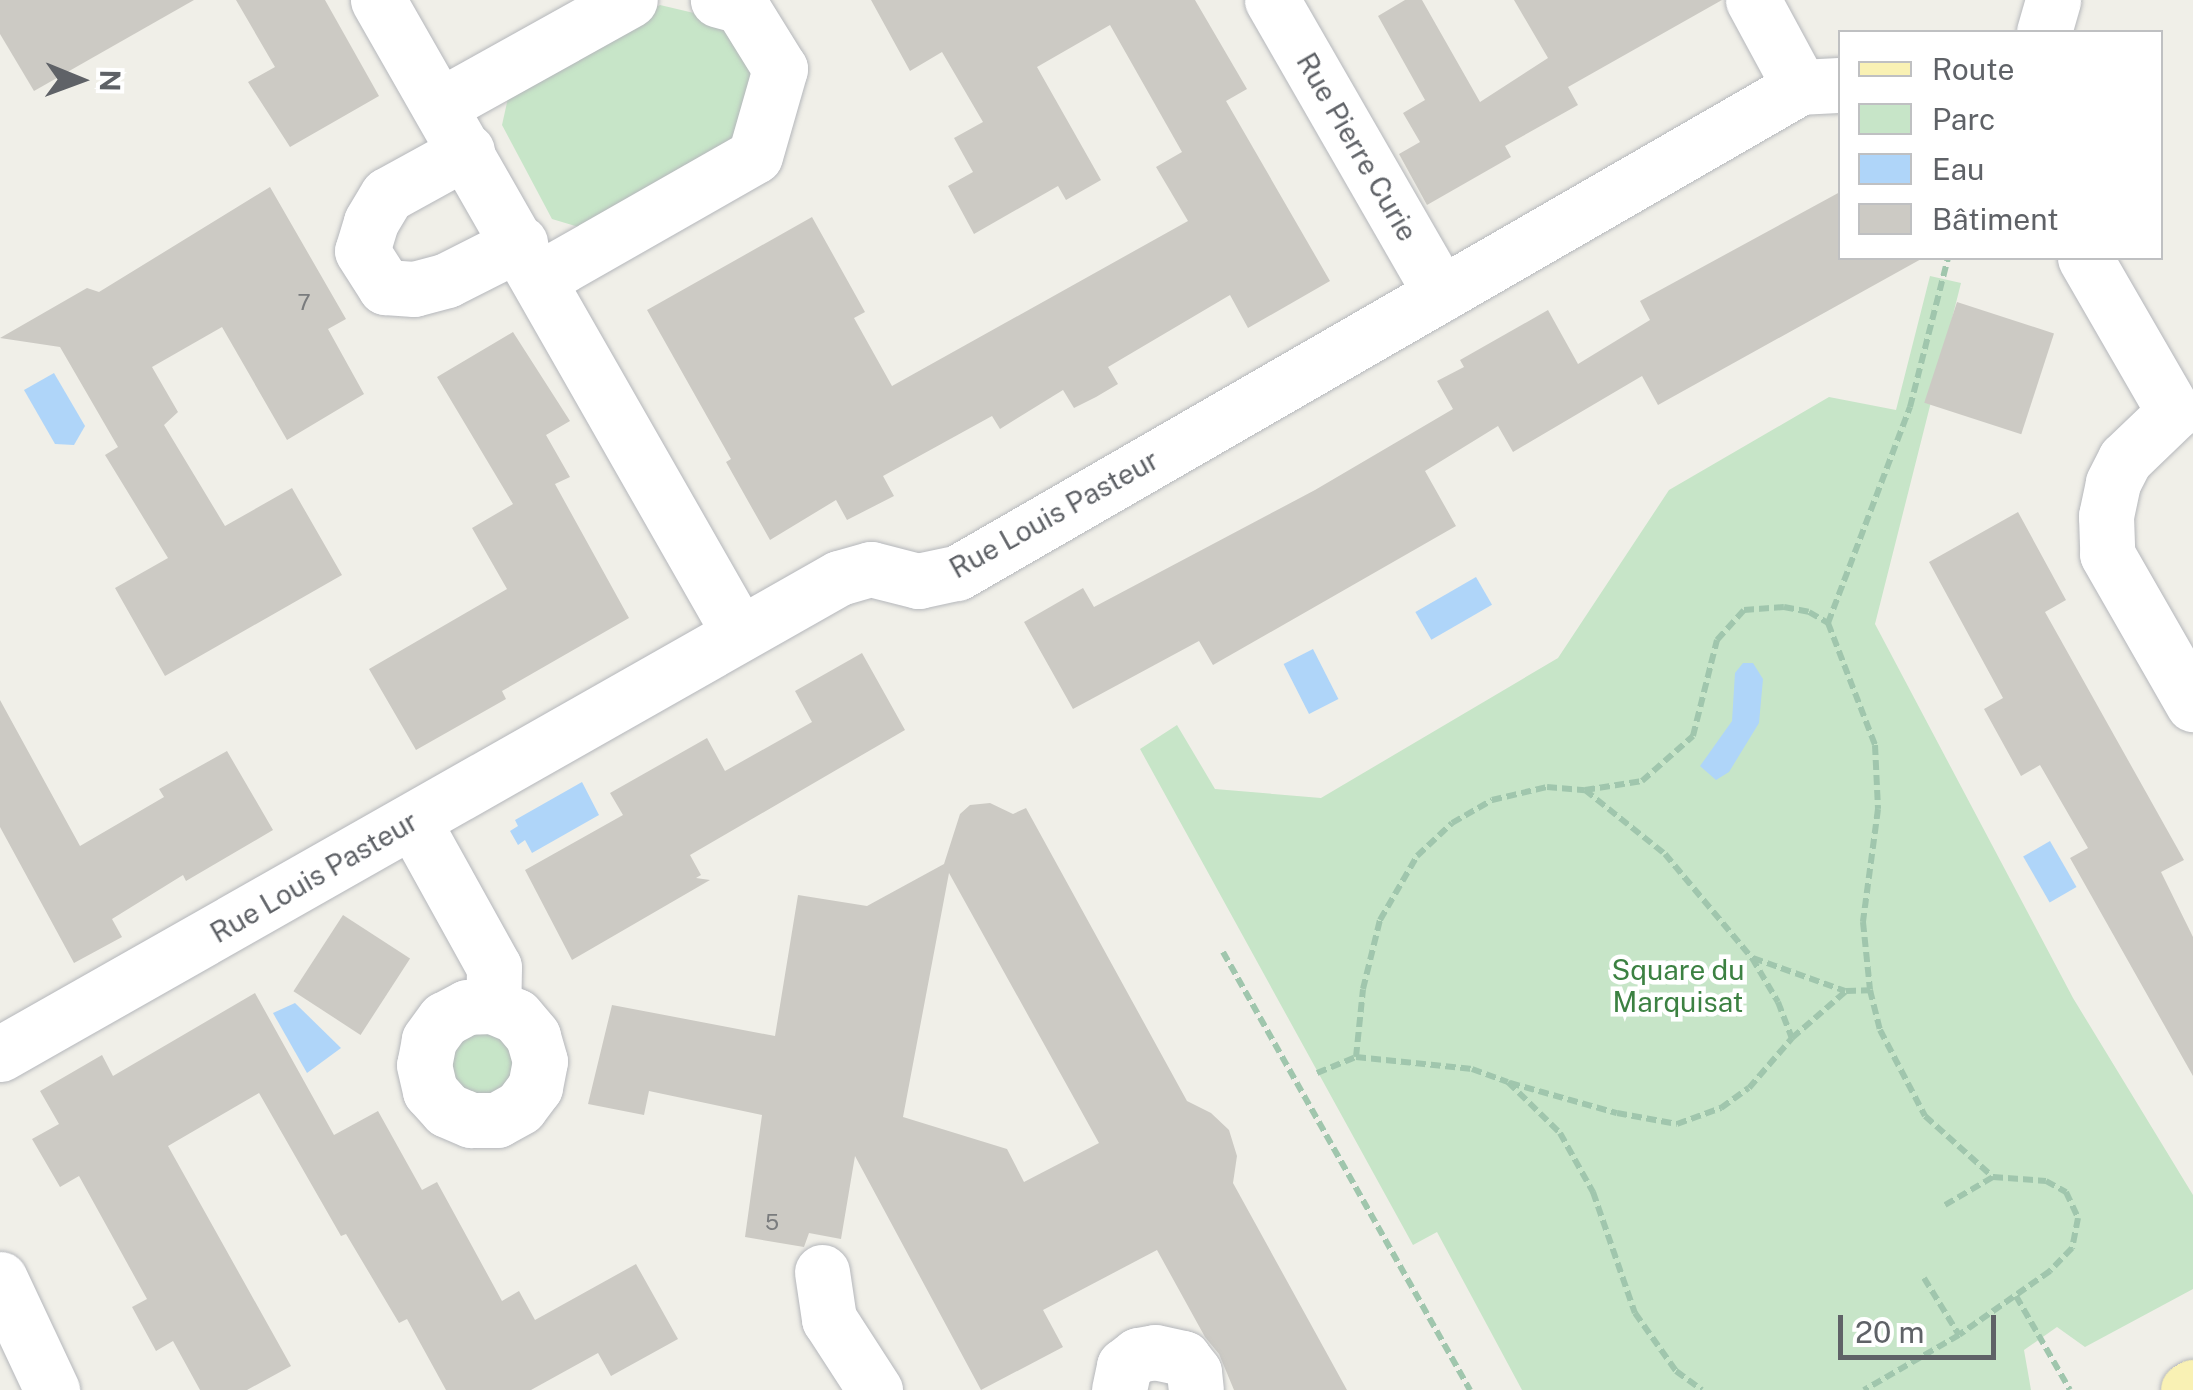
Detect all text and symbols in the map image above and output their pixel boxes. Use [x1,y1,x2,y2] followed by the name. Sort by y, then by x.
[30,30,130,130] north arrow
[1838,30,2163,260] legend
[1289,47,1425,247] street label: Rue Pierre Curie
[1932,51,2014,87] text: Route
[94,69,127,92] text: N
[1932,101,1995,137] text: Parc
[1932,151,1984,187] text: Eau
[1932,201,2059,237] text: Bâtiment
[297,290,311,316] house number: 7
[944,443,1164,585] street label: Rue Louis Pasteur
[204,804,424,950] street label: Rue Louis Pasteur
[1611,953,1745,1019] park label: Square du Marquisat
[765,1210,779,1236] house number: 5
[1843,1295,2000,1357] scale bar
[1855,1314,1924,1350] text: 20 m

